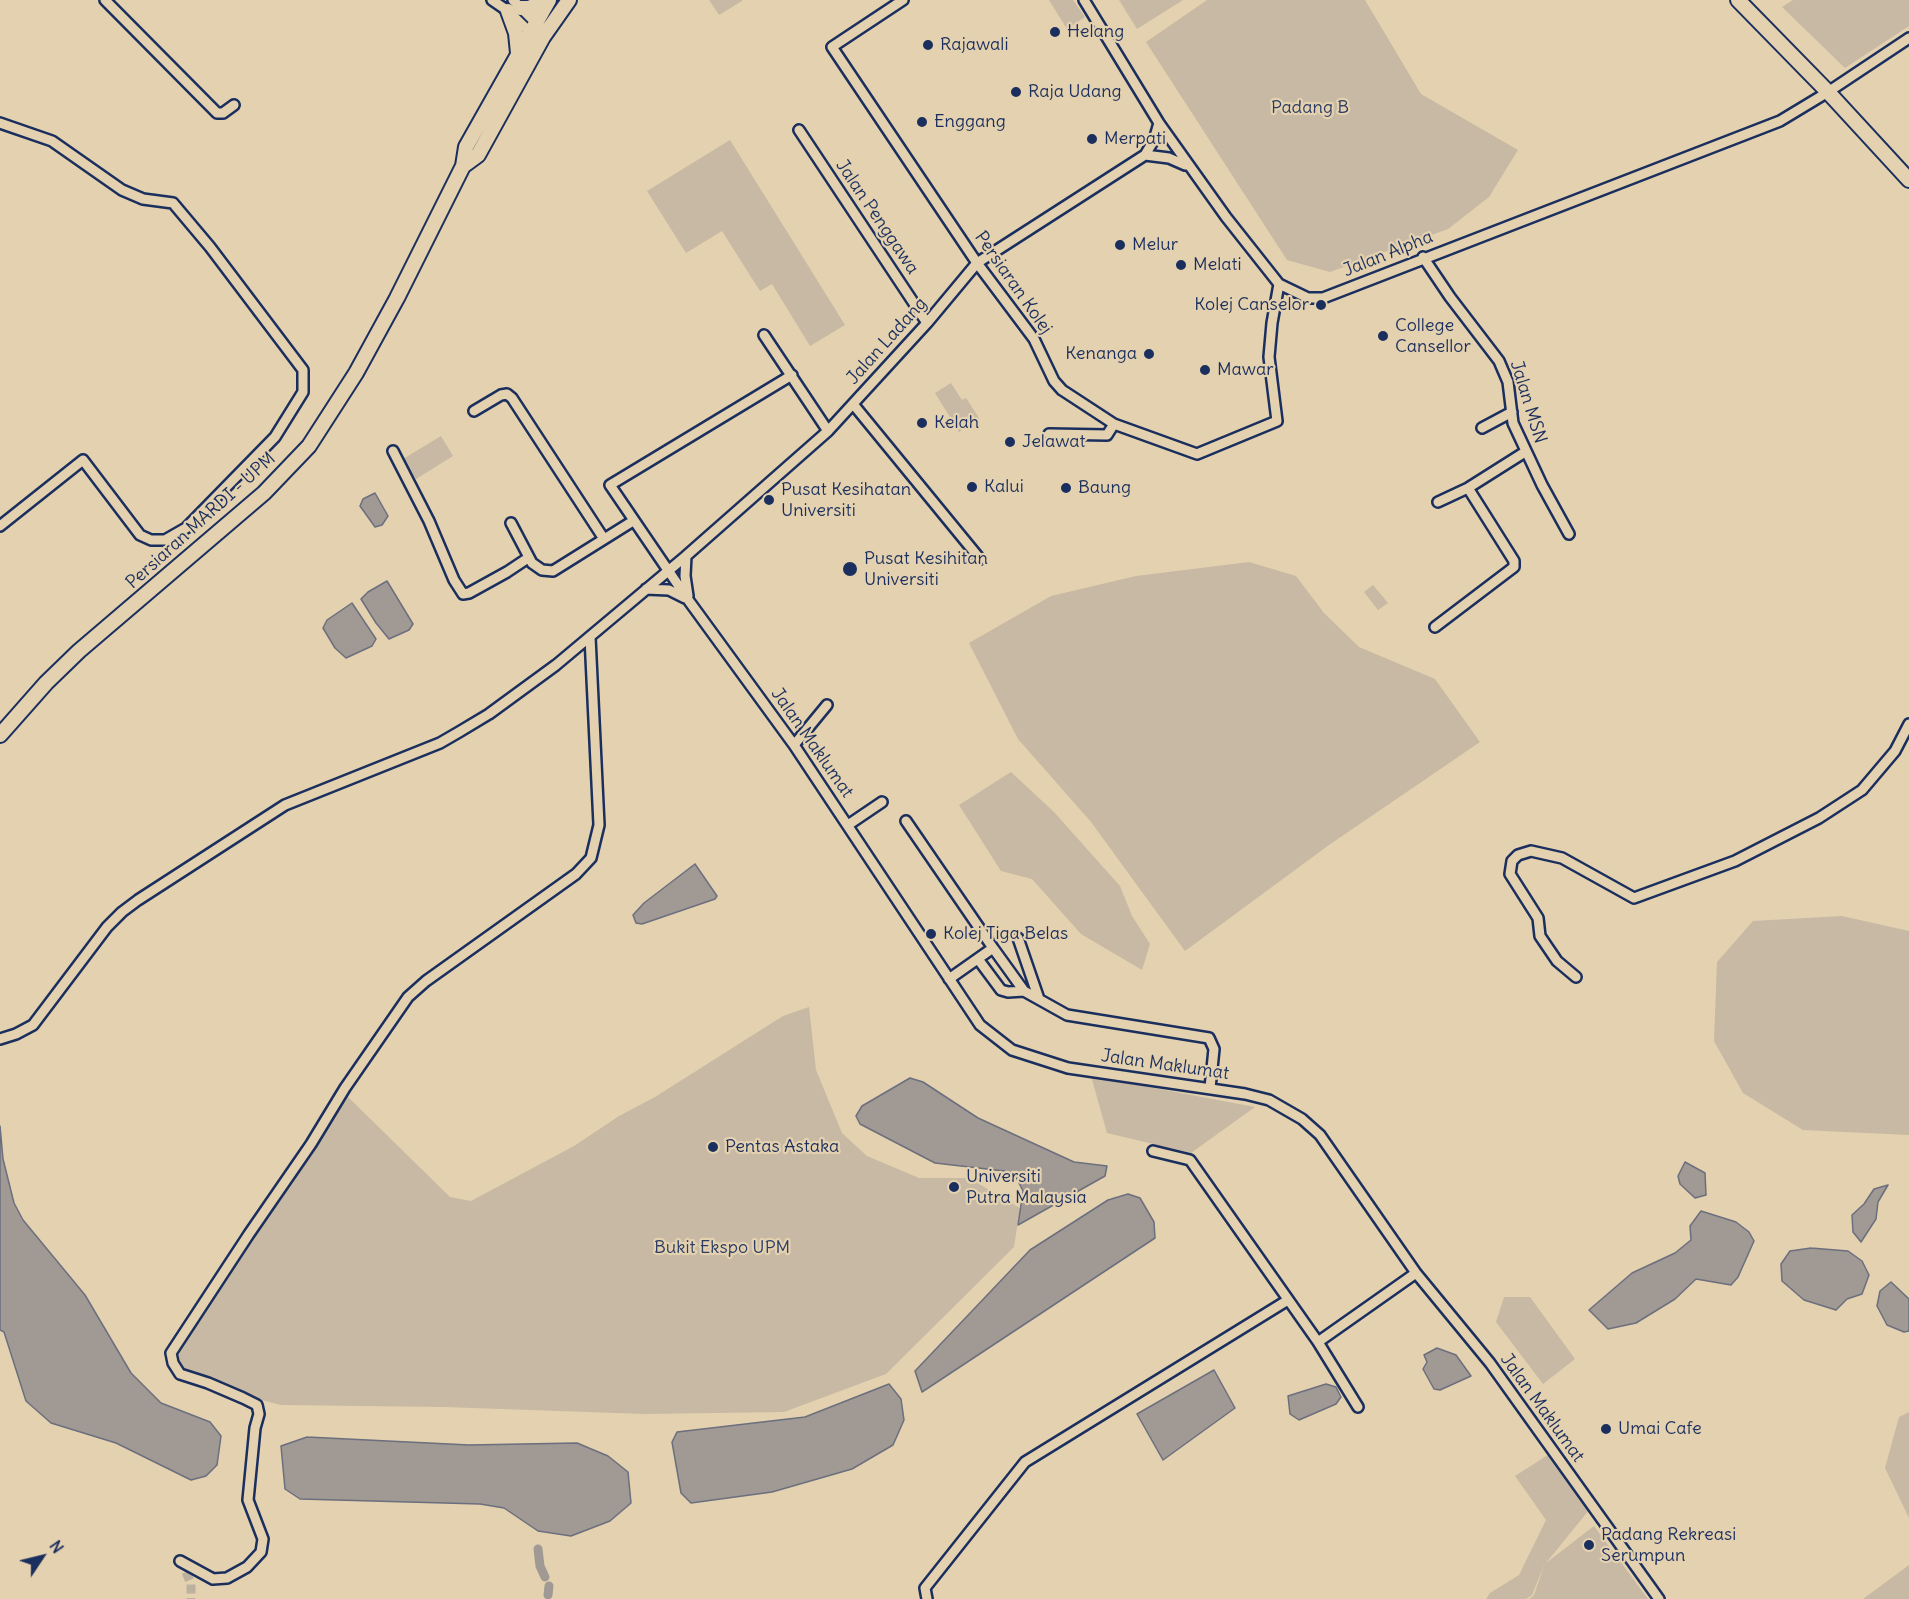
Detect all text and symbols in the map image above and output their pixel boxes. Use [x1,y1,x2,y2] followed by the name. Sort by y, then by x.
[1067,21,1124,43] place label: Helang
[1048,25,1062,39] marker: Helang
[940,34,1008,56] place label: Rajawali
[921,38,935,52] marker: Rajawali
[1028,81,1122,103] place label: Raja Udang
[1009,85,1023,99] marker: Raja Udang
[1271,97,1349,119] park label: Padang B
[934,111,1006,133] place label: Enggang
[915,115,929,129] marker: Enggang
[1104,128,1166,150] place label: Merpati
[1085,132,1099,146] marker: Merpati
[831,156,923,278] street label: Jalan Penggawa
[1340,226,1436,282] street label: Jalan Alpha
[970,227,1056,339] street label: Persiaran Kolej
[1132,234,1178,256] place label: Melur
[1113,238,1127,252] marker: Melur
[1193,254,1242,276] place label: Melati
[1174,258,1188,272] marker: Melati
[842,293,932,389] street label: Jalan Ladang
[1194,294,1309,316] place label: Kolej Canselor
[1314,298,1328,312] marker: Kolej Canselor
[1395,315,1471,358] place label: College Cansellor
[1376,329,1390,343] marker: College Cansellor
[1065,343,1137,365] place label: Kenanga
[1142,347,1156,361] marker: Kenanga
[1505,358,1551,446] street label: Jalan MSN
[1217,359,1274,381] place label: Mawar
[1198,363,1212,377] marker: Mawar
[934,412,979,434] place label: Kelah
[915,416,929,430] marker: Kelah
[1022,431,1086,453] place label: Jelawat
[1003,435,1017,449] marker: Jelawat
[122,448,280,594] street label: Persiaran MARDI - UPM
[984,476,1024,498] place label: Kalui
[1078,477,1131,499] place label: Baung
[781,479,911,522] place label: Pusat Kesihatan Universiti
[965,480,979,494] marker: Kalui
[1059,481,1073,495] marker: Baung
[762,493,776,507] marker: Pusat Kesihatan Universiti
[864,548,988,590] place label: Pusat Kesihitan Universiti
[841,560,859,578] marker: Pusat Kesihitan Universiti
[766,684,858,802] street label: Jalan Maklumat
[943,923,1068,945] place label: Kolej Tiga Belas
[924,927,938,941] marker: Kolej Tiga Belas
[1100,1045,1230,1085] street label: Jalan Maklumat
[725,1136,839,1158] place label: Pentas Astaka
[706,1140,720,1154] marker: Pentas Astaka
[966,1166,1087,1208] place label: Universiti Putra Malaysia
[947,1180,961,1194] marker: Universiti Putra Malaysia
[654,1237,790,1259] park label: Bukit Ekspo UPM
[1495,1349,1589,1467] street label: Jalan Maklumat
[1618,1418,1702,1440] place label: Umai Cafe
[1599,1422,1613,1436] marker: Umai Cafe
[1601,1524,1736,1567] place label: Padang Rekreasi Serumpun
[12,1527,72,1587] north arrow
[45,1536,68,1557] text: N
[1582,1538,1596,1552] marker: Padang Rekreasi Serumpun

